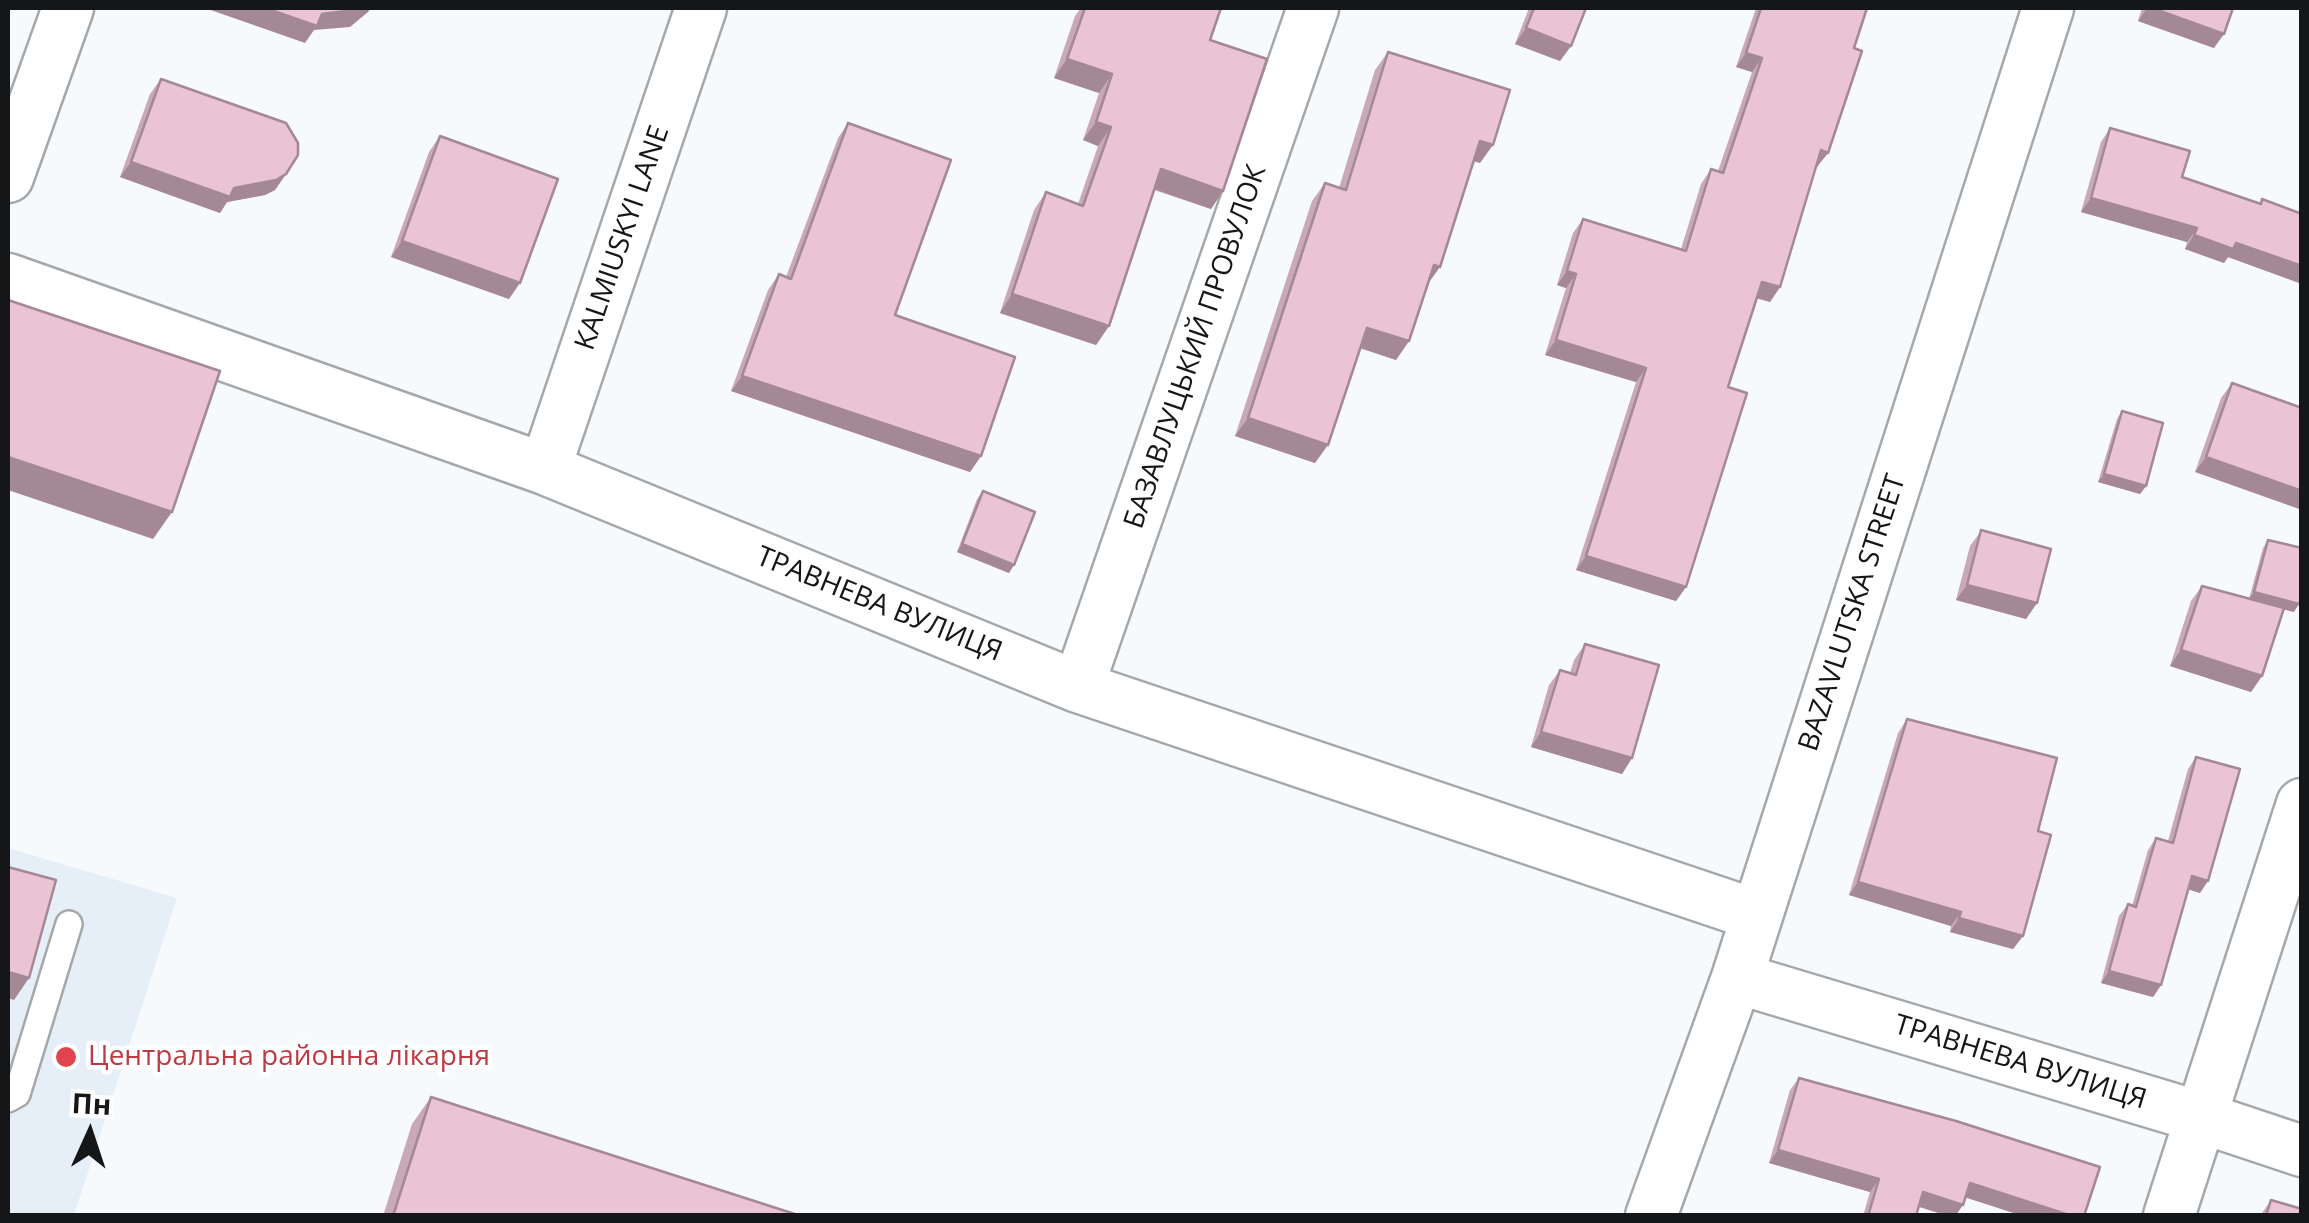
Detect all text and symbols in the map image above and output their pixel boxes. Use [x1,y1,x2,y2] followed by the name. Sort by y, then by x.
[569,121,677,355] street label: KALMIUSKYI LANE
[1118,161,1274,533] street label: БАЗАВЛУЦЬКИЙ ПРОВУЛОК
[1792,471,1914,755] street label: BAZAVLUTSKA STREET
[751,540,1007,670] street label: ТРАВНЕВА ВУЛИЦЯ
[1890,1009,2150,1117] street label: ТРАВНЕВА ВУЛИЦЯ
[88,1040,490,1074] place label: Центральна районна лікарня
[53,1044,79,1070] marker: Центральна районна лікарня
[40,1083,140,1183] north arrow
[71,1083,112,1123] text: Пн

